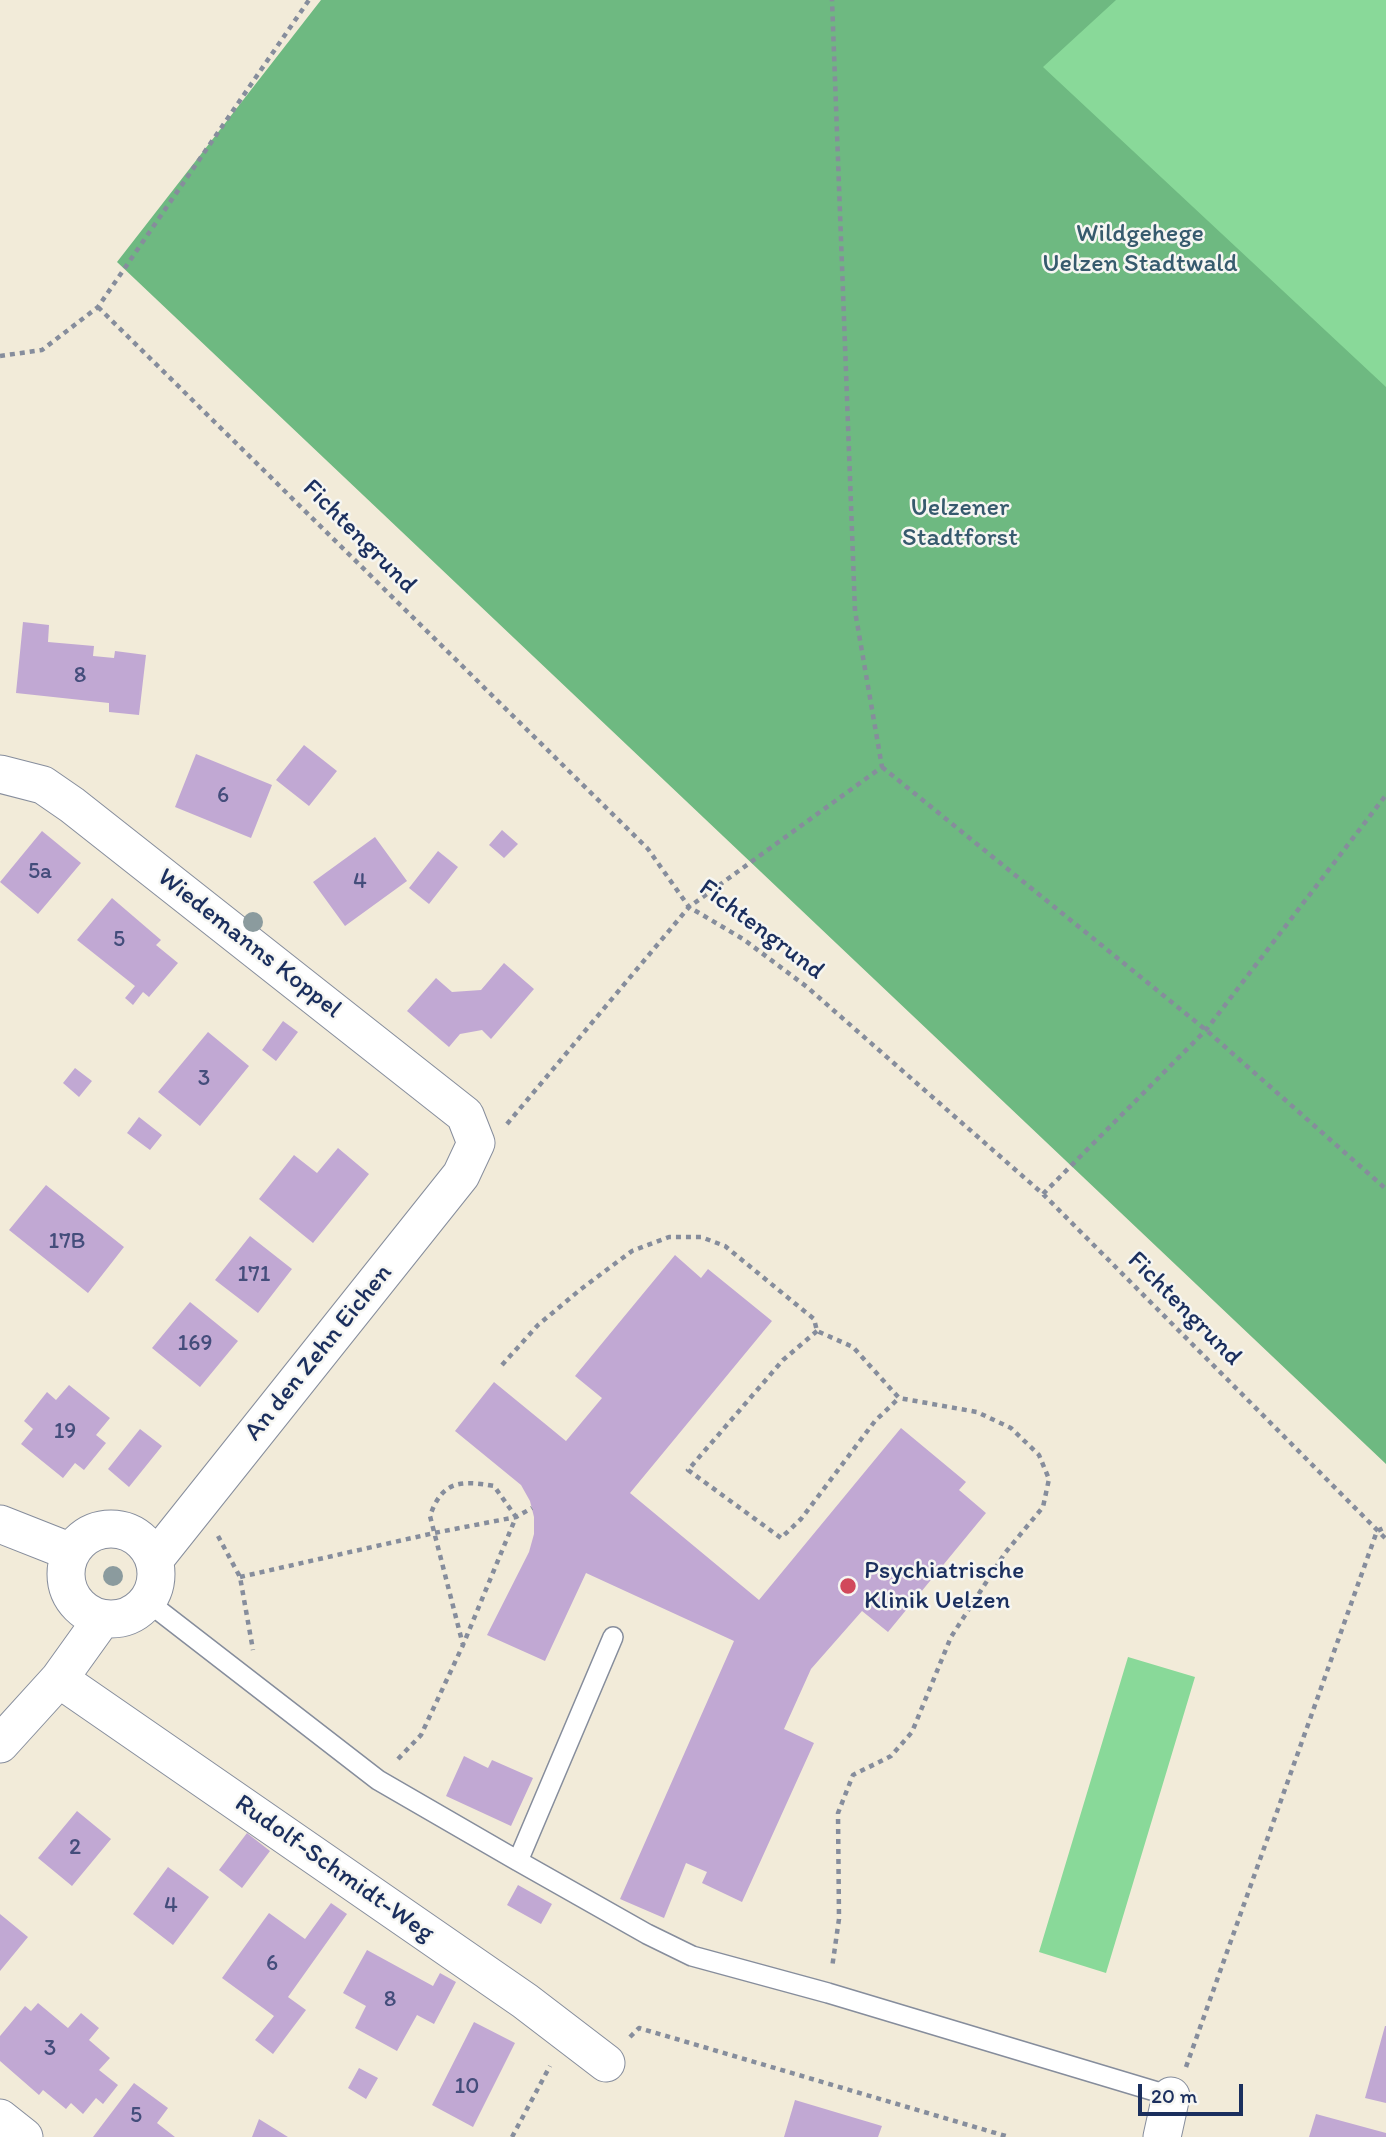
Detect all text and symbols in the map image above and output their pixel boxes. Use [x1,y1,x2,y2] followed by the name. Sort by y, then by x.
[1042,218,1238,280] park label: Wildgehege Uelzen Stadtwald
[295,473,423,601] street label: Fichtengrund
[902,492,1018,554] park label: Uelzener Stadtforst
[74,662,86,690] house number: 8
[217,782,229,810] house number: 6
[28,858,52,886] house number: 5a
[151,862,347,1026] street label: Wiedemanns Koppel
[353,868,367,896] house number: 4
[692,873,830,987] street label: Fichtengrund
[113,926,125,954] house number: 5
[198,1065,210,1093] house number: 3
[49,1228,85,1256] house number: 17B
[1120,1245,1248,1373] street label: Fichtengrund
[238,1258,400,1448] street label: An den Zehn Eichen
[238,1261,270,1289] house number: 171
[178,1330,212,1358] house number: 169
[54,1418,76,1446] house number: 19
[864,1555,1025,1616] place label: Psychiatrische Klinik Uelzen
[838,1576,858,1596] marker: Psychiatrische Klinik Uelzen
[228,1788,440,1950] street label: Rudolf-Schmidt-Weg
[69,1834,81,1862] house number: 2
[164,1892,178,1920] house number: 4
[266,1950,278,1978] house number: 6
[384,1986,396,2014] house number: 8
[44,2035,56,2063] house number: 3
[1141,2070,1246,2114] scale bar
[455,2073,479,2101] house number: 10
[1151,2083,1197,2108] text: 20 m
[130,2102,142,2130] house number: 5

